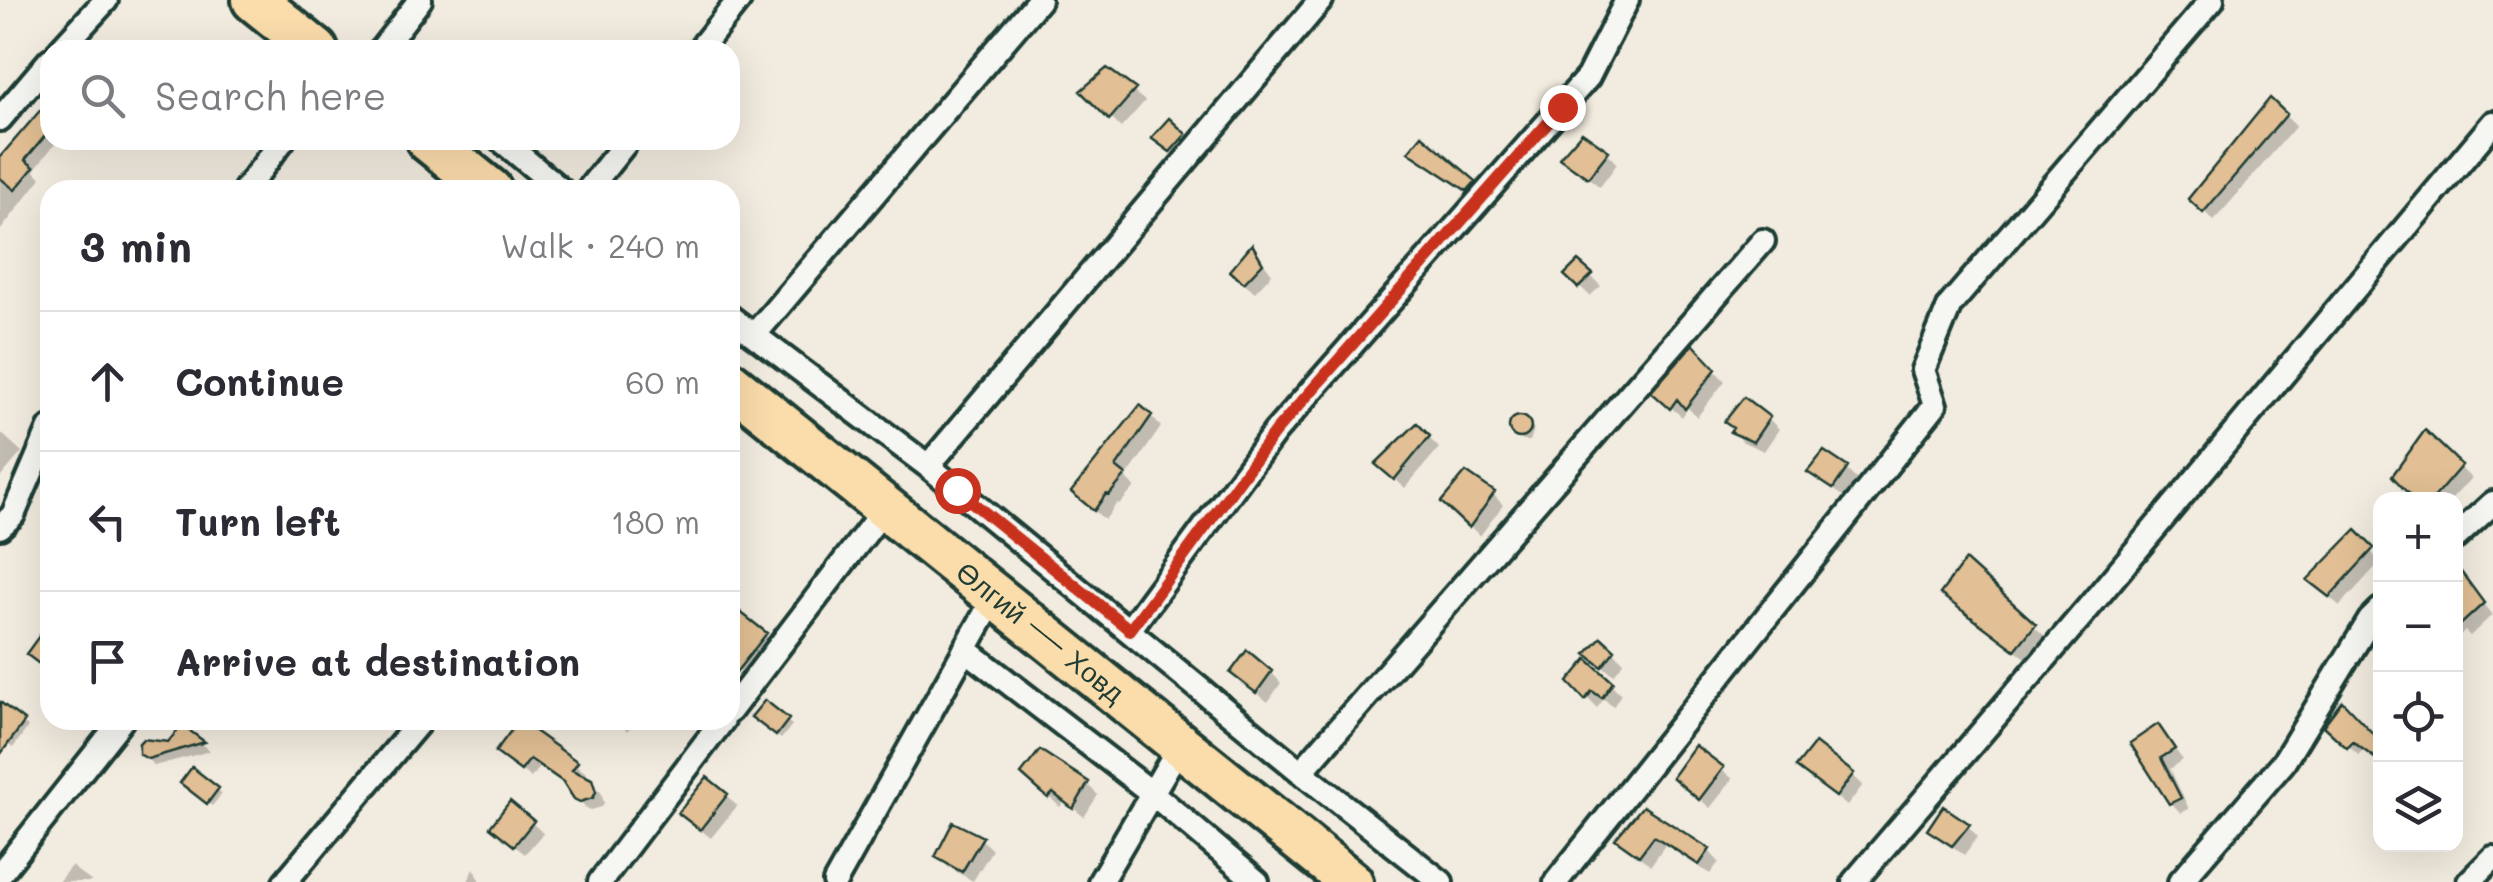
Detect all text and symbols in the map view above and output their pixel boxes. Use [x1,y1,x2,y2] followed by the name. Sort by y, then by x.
[40,40,740,150] search box
[75,68,130,123] icon: search
[155,70,386,120] text: Search here
[1540,85,1586,131] route end
[80,218,192,273] text: 3 min
[500,224,700,266] text: Walk · 240 m
[80,354,135,409] icon: ahead
[175,356,344,406] text: Continue
[625,360,700,402] text: 60 m
[935,468,981,514] route start
[2373,492,2463,852] map controls
[2373,492,2463,582] button: +
[80,494,135,549] icon: left
[175,496,341,546] text: Turn left
[611,500,700,542] text: 180 m
[949,553,1132,710] street label: Өлгий — Ховд
[2373,582,2463,672] button: −
[80,634,135,689] icon: arrive
[175,636,580,686] text: Arrive at destination
[2373,672,2463,762] button: locate
[2373,762,2463,852] button: layers

